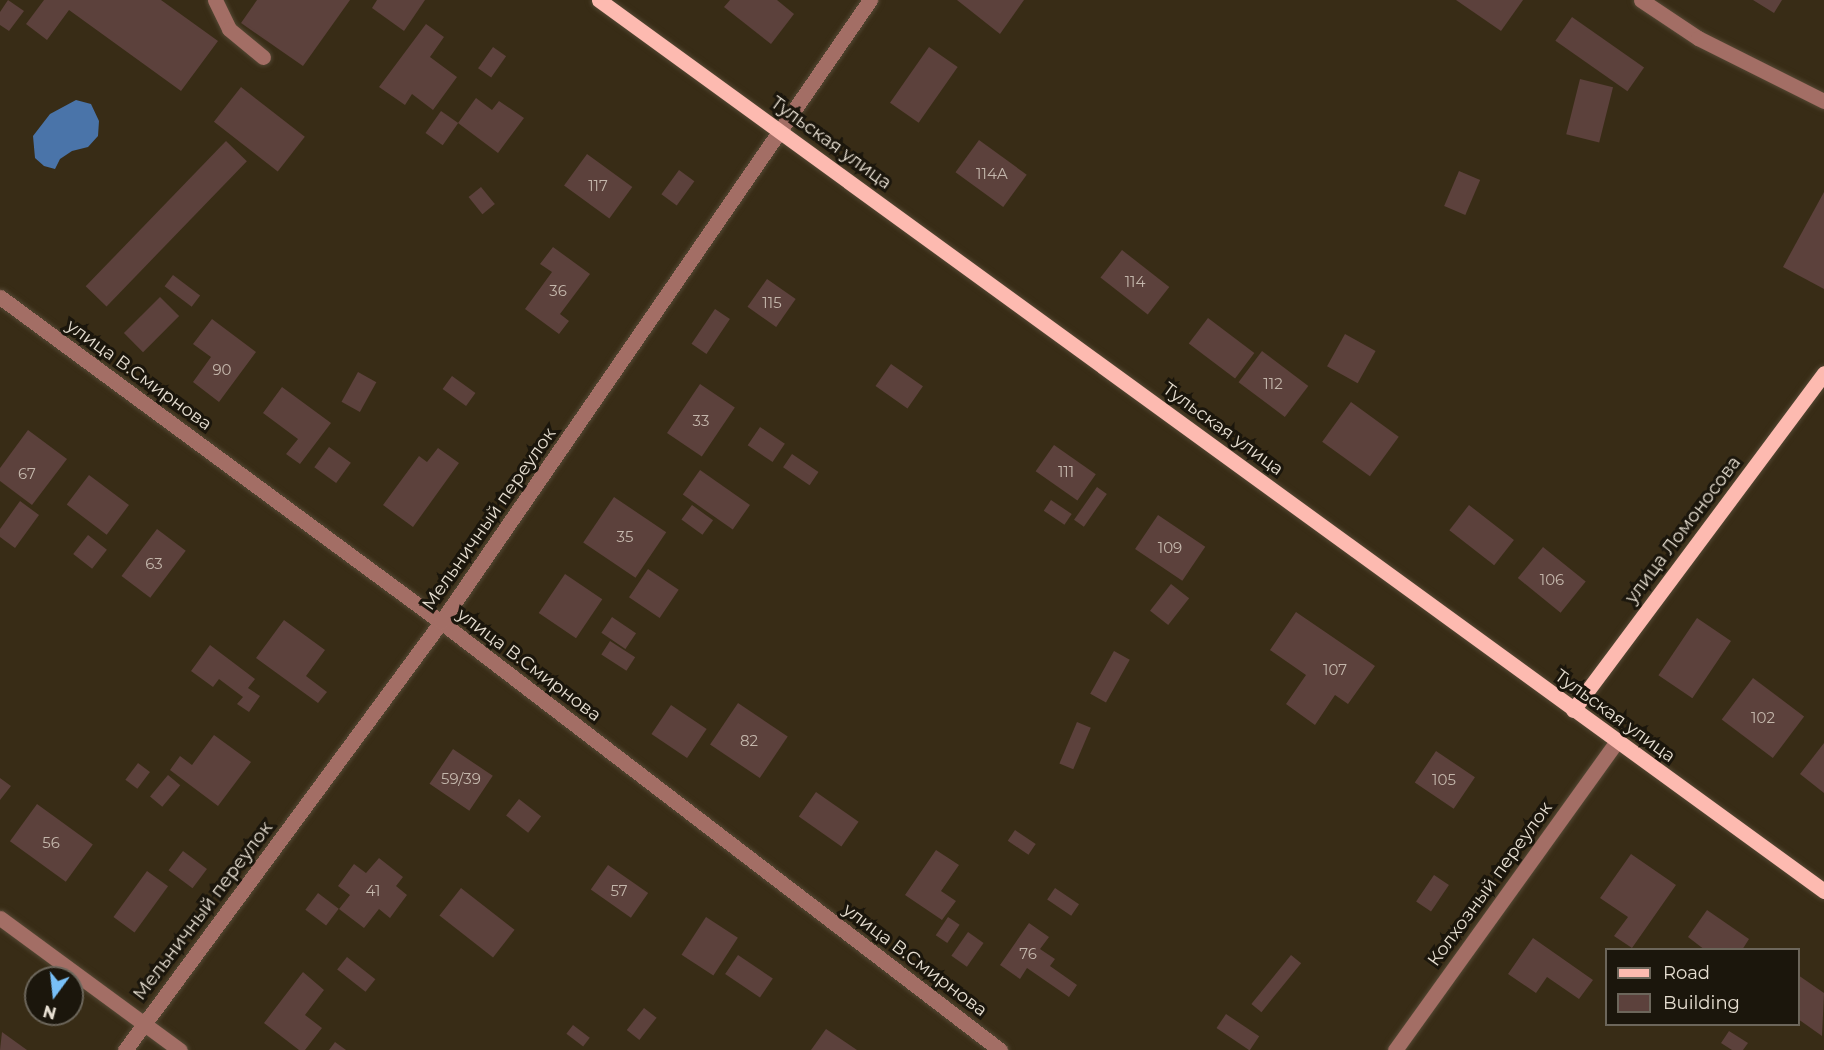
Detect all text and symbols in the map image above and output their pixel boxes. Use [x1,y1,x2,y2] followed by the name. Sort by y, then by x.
[766,92,896,194] street label: Тульская улица
[976,165,1008,183] house number: 114А
[588,177,608,195] house number: 117
[1125,273,1145,291] house number: 114
[549,282,567,300] house number: 36
[762,294,782,312] house number: 115
[62,315,216,435] street label: улица В.Смирнова
[212,361,232,379] house number: 90
[1263,375,1283,393] house number: 112
[1158,378,1288,480] street label: Тульская улица
[693,412,709,430] house number: 33
[418,424,560,614] street label: Мельничный переулок
[1621,452,1745,608] street label: улица Ломоносова
[1058,463,1074,481] house number: 111
[18,465,36,483] house number: 67
[617,528,633,546] house number: 35
[1158,539,1182,557] house number: 109
[145,555,163,573] house number: 63
[1540,571,1564,589] house number: 106
[453,604,605,726] street label: улица В.Смирнова
[1323,661,1347,679] house number: 107
[1550,665,1680,767] street label: Тульская улица
[1751,709,1775,727] house number: 102
[740,732,758,750] house number: 82
[441,770,481,788] house number: 59/39
[1432,771,1456,789] house number: 105
[1423,798,1557,970] street label: Колхозный переулок
[129,817,277,1005] street label: Мельничный переулок
[42,834,60,852] house number: 56
[366,882,380,900] house number: 41
[610,882,628,900] house number: 57
[839,899,991,1021] street label: улица В.Смирнова
[1019,945,1037,963] house number: 76
[1605,948,1800,1026] legend
[1663,962,1710,984] text: Road
[24,966,84,1026] north arrow
[1663,992,1740,1014] text: Building
[41,1001,58,1023] text: N

